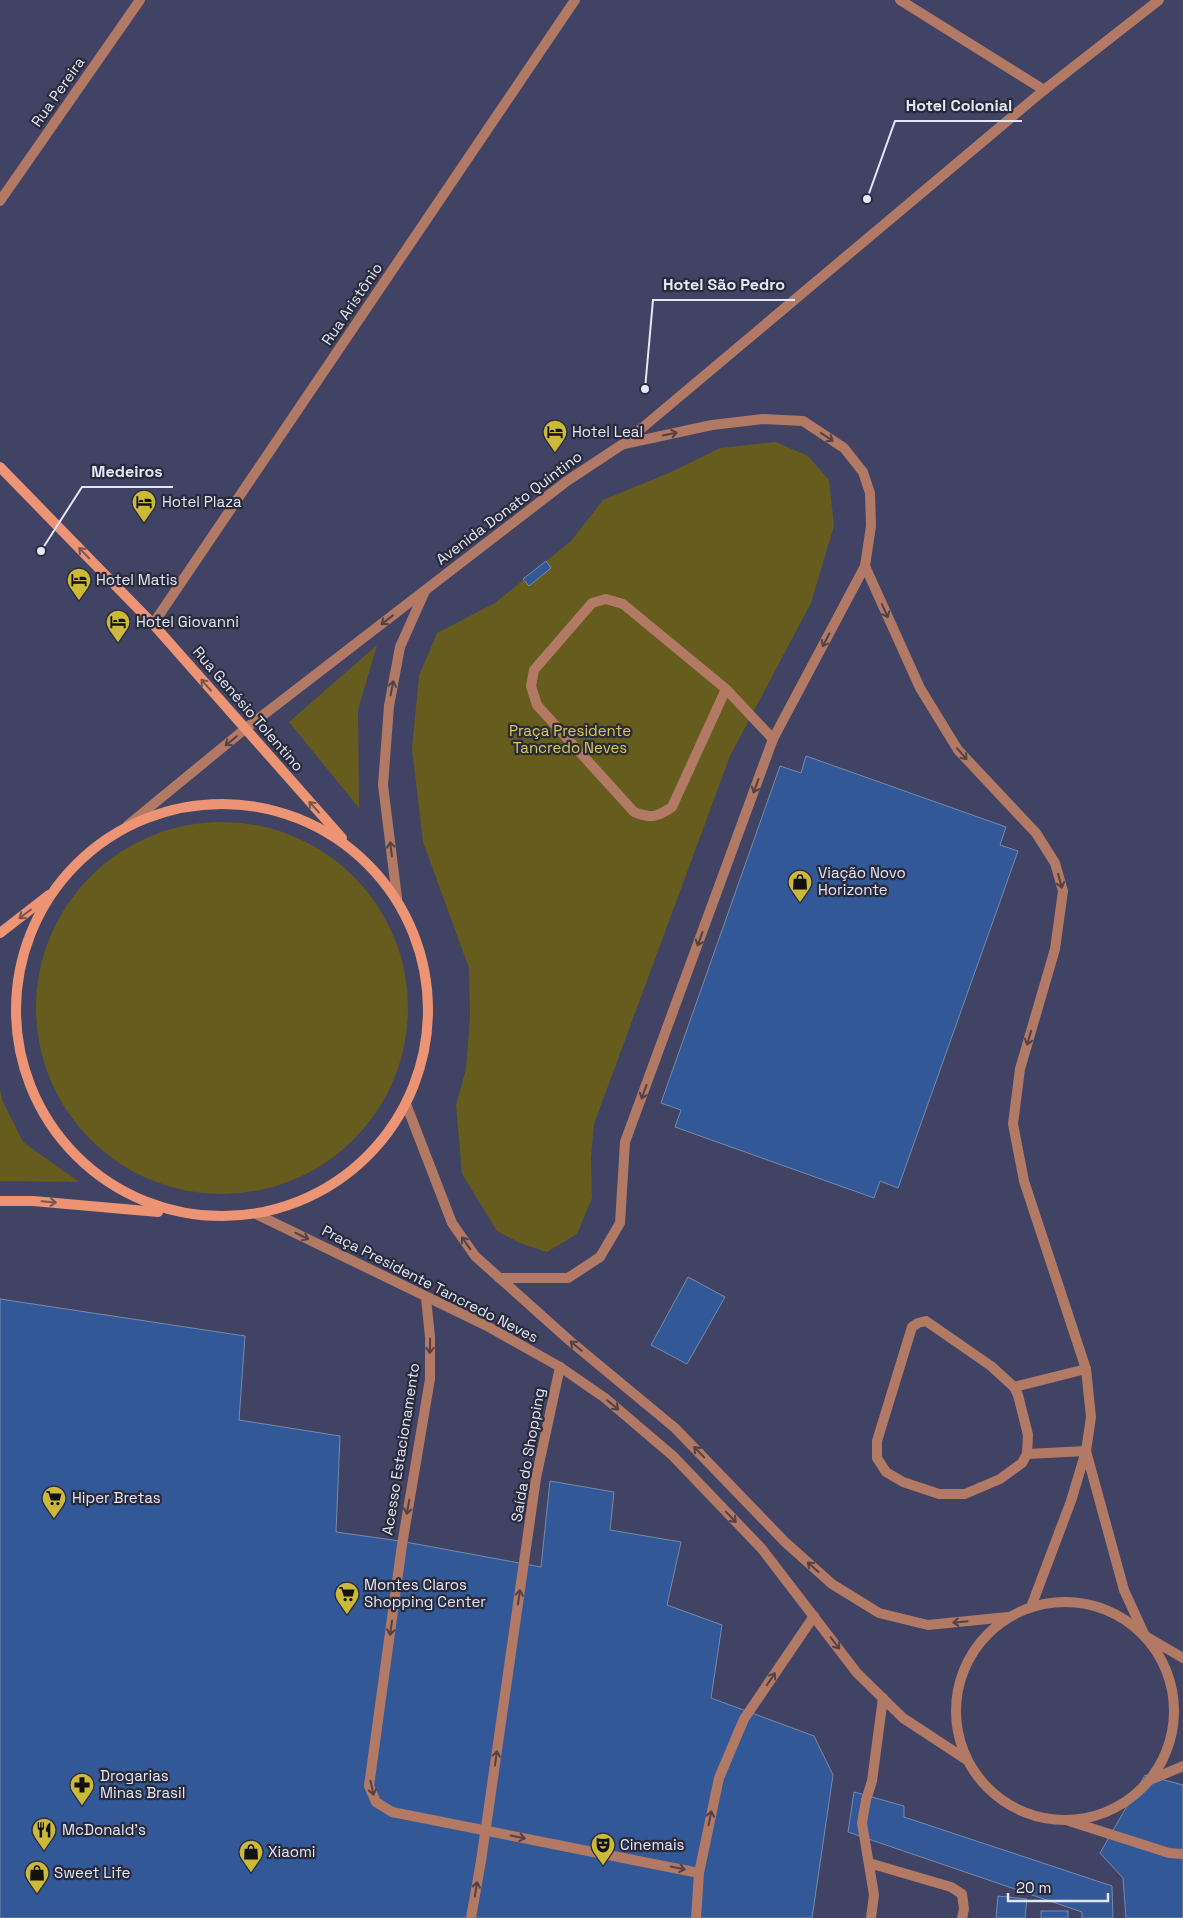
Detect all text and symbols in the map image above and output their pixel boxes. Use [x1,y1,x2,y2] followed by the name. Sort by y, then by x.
[27,53,89,130] street label: Rua Pereira
[895,90,1022,121] callout: Hotel Colonial
[906,95,1012,116] text: Hotel Colonial
[317,259,386,349] street label: Rua Aristônio
[653,269,795,300] callout: Hotel São Pedro
[663,274,785,295] text: Hotel São Pedro
[542,419,568,453] hotel icon: Hotel Leal
[572,422,643,441] place label: Hotel Leal
[662,429,678,438] one-way arrow
[820,432,834,442] one-way arrow
[432,446,586,569] street label: Avenida Donato Quintino
[82,456,173,487] callout: Medeiros
[91,461,163,482] text: Medeiros
[131,489,157,523] hotel icon: Hotel Plaza
[162,492,242,511] place label: Hotel Plaza
[78,547,90,559] one-way arrow
[66,567,92,601] hotel icon: Hotel Matis
[96,570,178,589] place label: Hotel Matis
[881,603,891,618] one-way arrow
[105,609,131,643] hotel icon: Hotel Giovanni
[136,612,239,631] place label: Hotel Giovanni
[380,615,394,625] one-way arrow
[821,633,831,648] one-way arrow
[189,642,308,775] street label: Rua Genésio Tolentino
[201,678,212,691] one-way arrow
[388,680,398,696] one-way arrow
[509,721,631,757] park label: Praça Presidente Tancredo Neves
[225,736,238,747] one-way arrow
[956,747,968,760] one-way arrow
[751,778,760,794] one-way arrow
[308,800,320,813] one-way arrow
[386,842,396,858] one-way arrow
[818,863,906,899] place label: Viação Novo Horizonte
[787,869,813,903] shop icon: Viação Novo Horizonte
[1056,872,1065,888] one-way arrow
[19,908,32,919] one-way arrow
[695,931,704,946] one-way arrow
[1023,1030,1033,1046] one-way arrow
[639,1083,648,1099] one-way arrow
[40,1197,56,1207] one-way arrow
[319,1221,542,1347] street label: Praça Presidente Tancredo Neves
[294,1232,309,1242] one-way arrow
[461,1236,471,1250] one-way arrow
[425,1338,435,1354] one-way arrow
[570,1341,583,1352] one-way arrow
[378,1361,424,1536] street label: Acesso Estacionamento
[506,1386,549,1523] street label: Saída do Shopping
[607,1400,620,1411] one-way arrow
[693,1446,705,1459] one-way arrow
[41,1485,67,1519] supermarket icon: Hiper Bretas
[72,1488,161,1507] place label: Hiper Bretas
[403,1498,413,1514] one-way arrow
[725,1511,737,1523] one-way arrow
[807,1562,820,1573] one-way arrow
[364,1575,486,1611] place label: Montes Claros Shopping Center
[334,1581,360,1615] supermarket icon: Montes Claros Shopping Center
[515,1590,525,1606] one-way arrow
[952,1617,968,1627] one-way arrow
[385,1619,395,1635] one-way arrow
[829,1636,840,1649] one-way arrow
[766,1672,776,1686] one-way arrow
[491,1750,501,1766] one-way arrow
[100,1766,185,1802] place label: Drogarias Minas Brasil
[69,1772,95,1806] pharmacy icon: Drogarias Minas Brasil
[367,1780,377,1796] one-way arrow
[706,1810,716,1826] one-way arrow
[31,1817,57,1851] restaurant icon: McDonald's
[62,1820,146,1839] place label: McDonald's
[590,1832,616,1866] theatre icon: Cinemais
[510,1833,526,1842] one-way arrow
[620,1835,685,1854] place label: Cinemais
[238,1839,264,1873] shop icon: Xiaomi
[268,1842,316,1861] place label: Xiaomi
[24,1860,50,1894] shop icon: Sweet Life
[54,1863,130,1882] place label: Sweet Life
[669,1864,685,1874] one-way arrow
[1008,1870,1108,1902] scale bar
[1016,1878,1051,1897] text: 20 m
[471,1882,481,1898] one-way arrow

